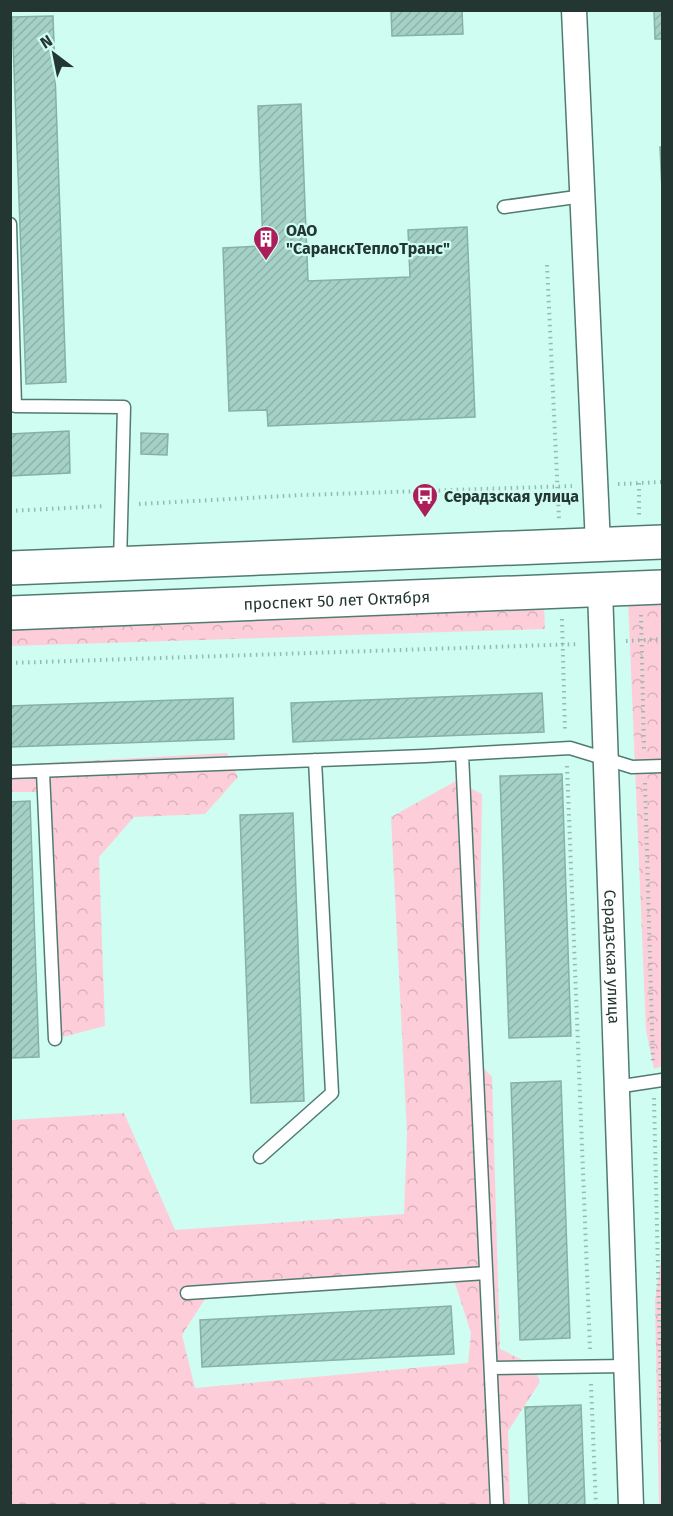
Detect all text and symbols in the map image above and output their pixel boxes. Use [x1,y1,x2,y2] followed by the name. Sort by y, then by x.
[24,24,84,84] north arrow
[37,31,56,53] text: N
[286,221,450,258] place label: ОАО "СаранскТеплоТранс"
[251,224,281,262] building icon: ОАО "СаранскТеплоТранс"
[410,481,440,519] bus stop icon: Серадзская улица
[444,487,579,506] place label: Серадзская улица
[243,587,430,613] street label: проспект 50 лет Октября
[601,889,624,1024] street label: Серадзская улица

